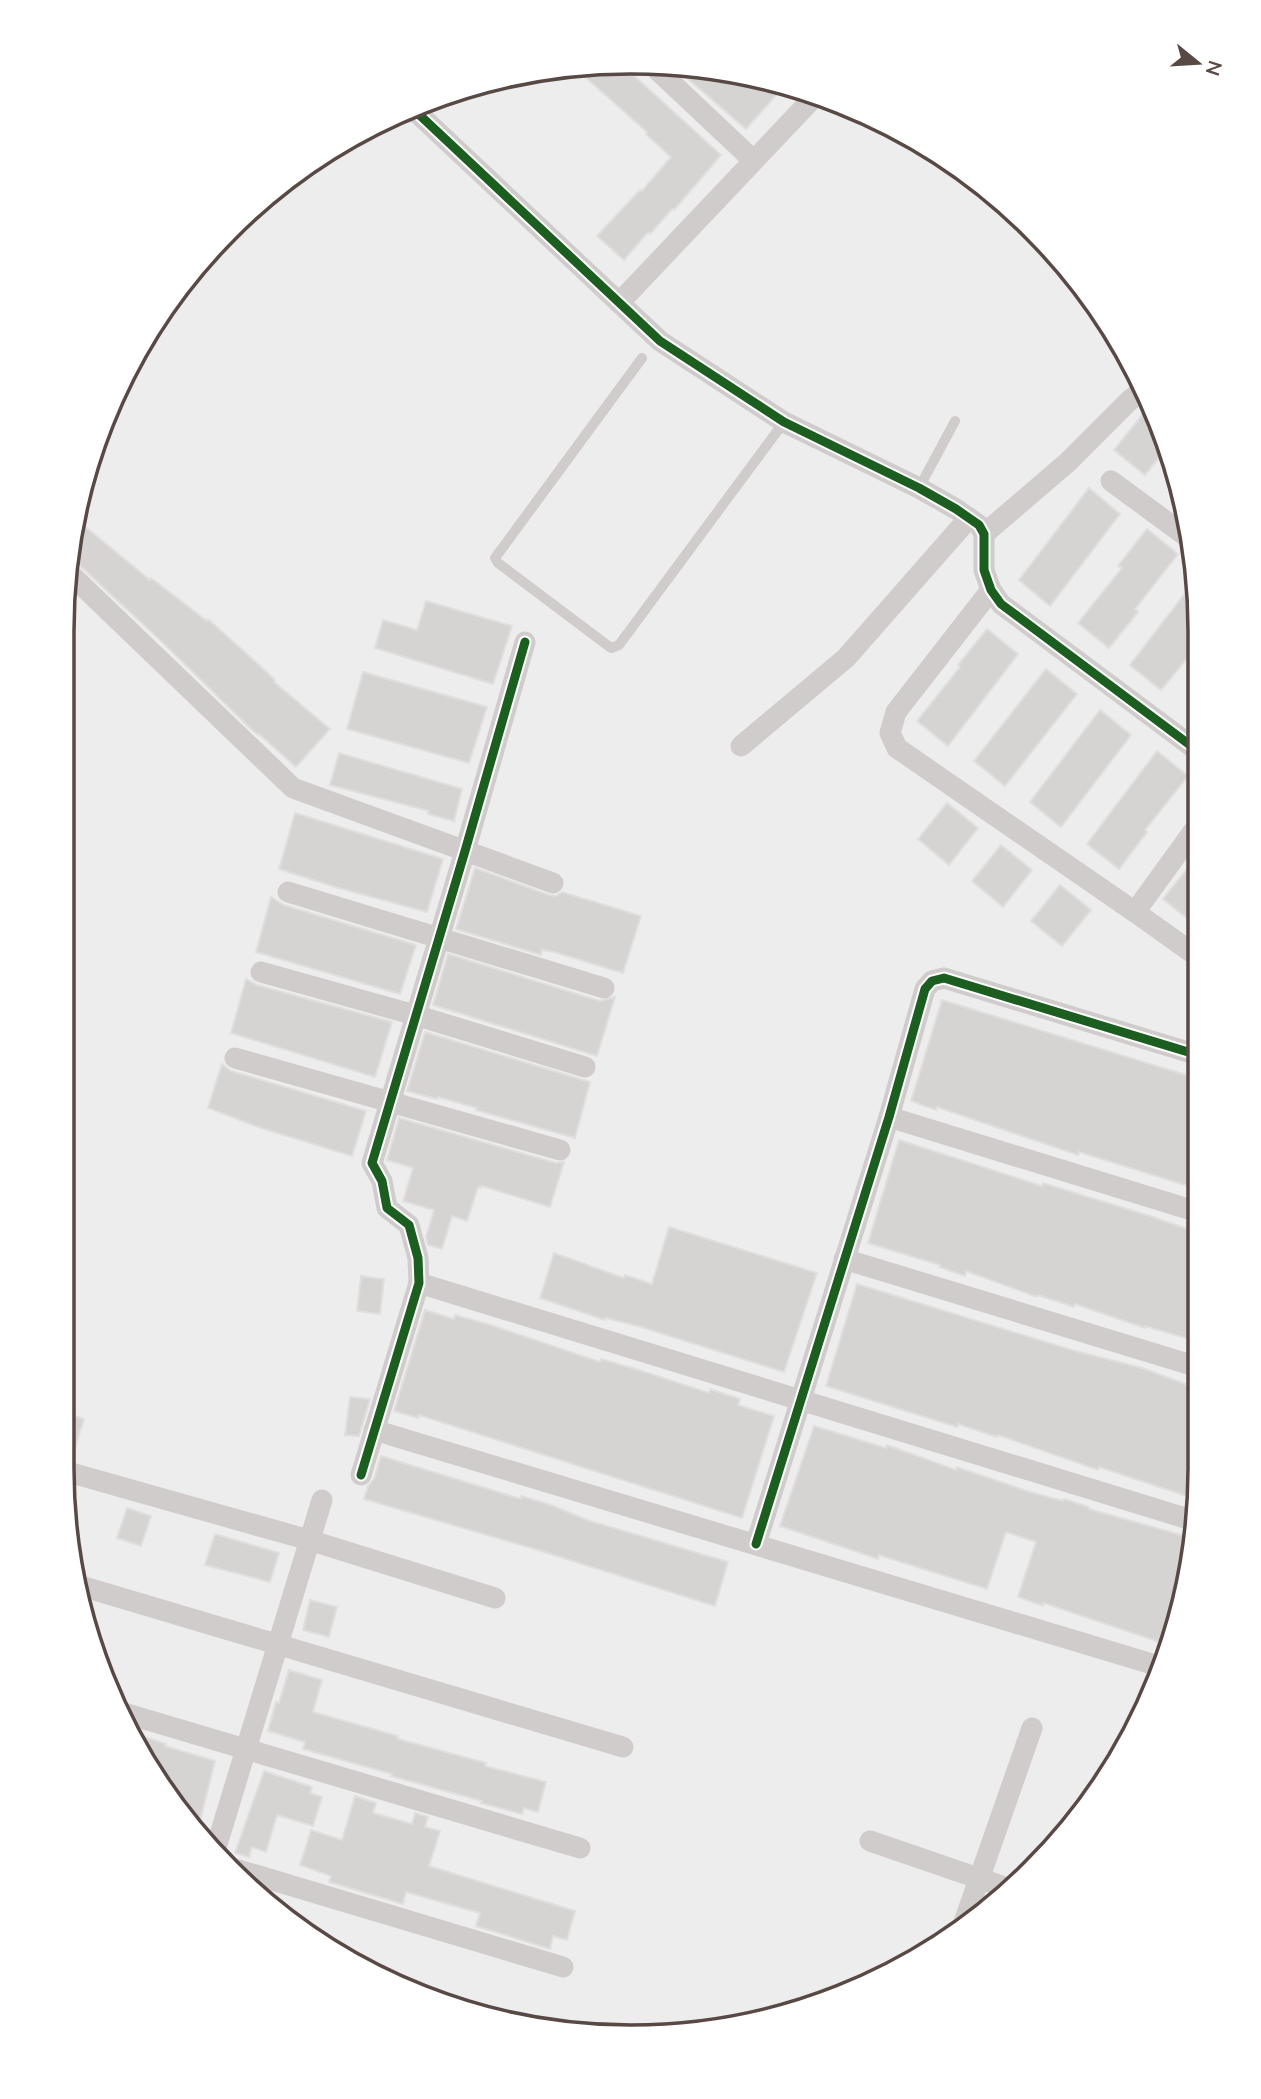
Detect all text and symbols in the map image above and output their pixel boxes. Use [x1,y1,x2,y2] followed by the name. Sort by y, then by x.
[1163,28,1233,98] north arrow
[1201,58,1228,79] text: N

